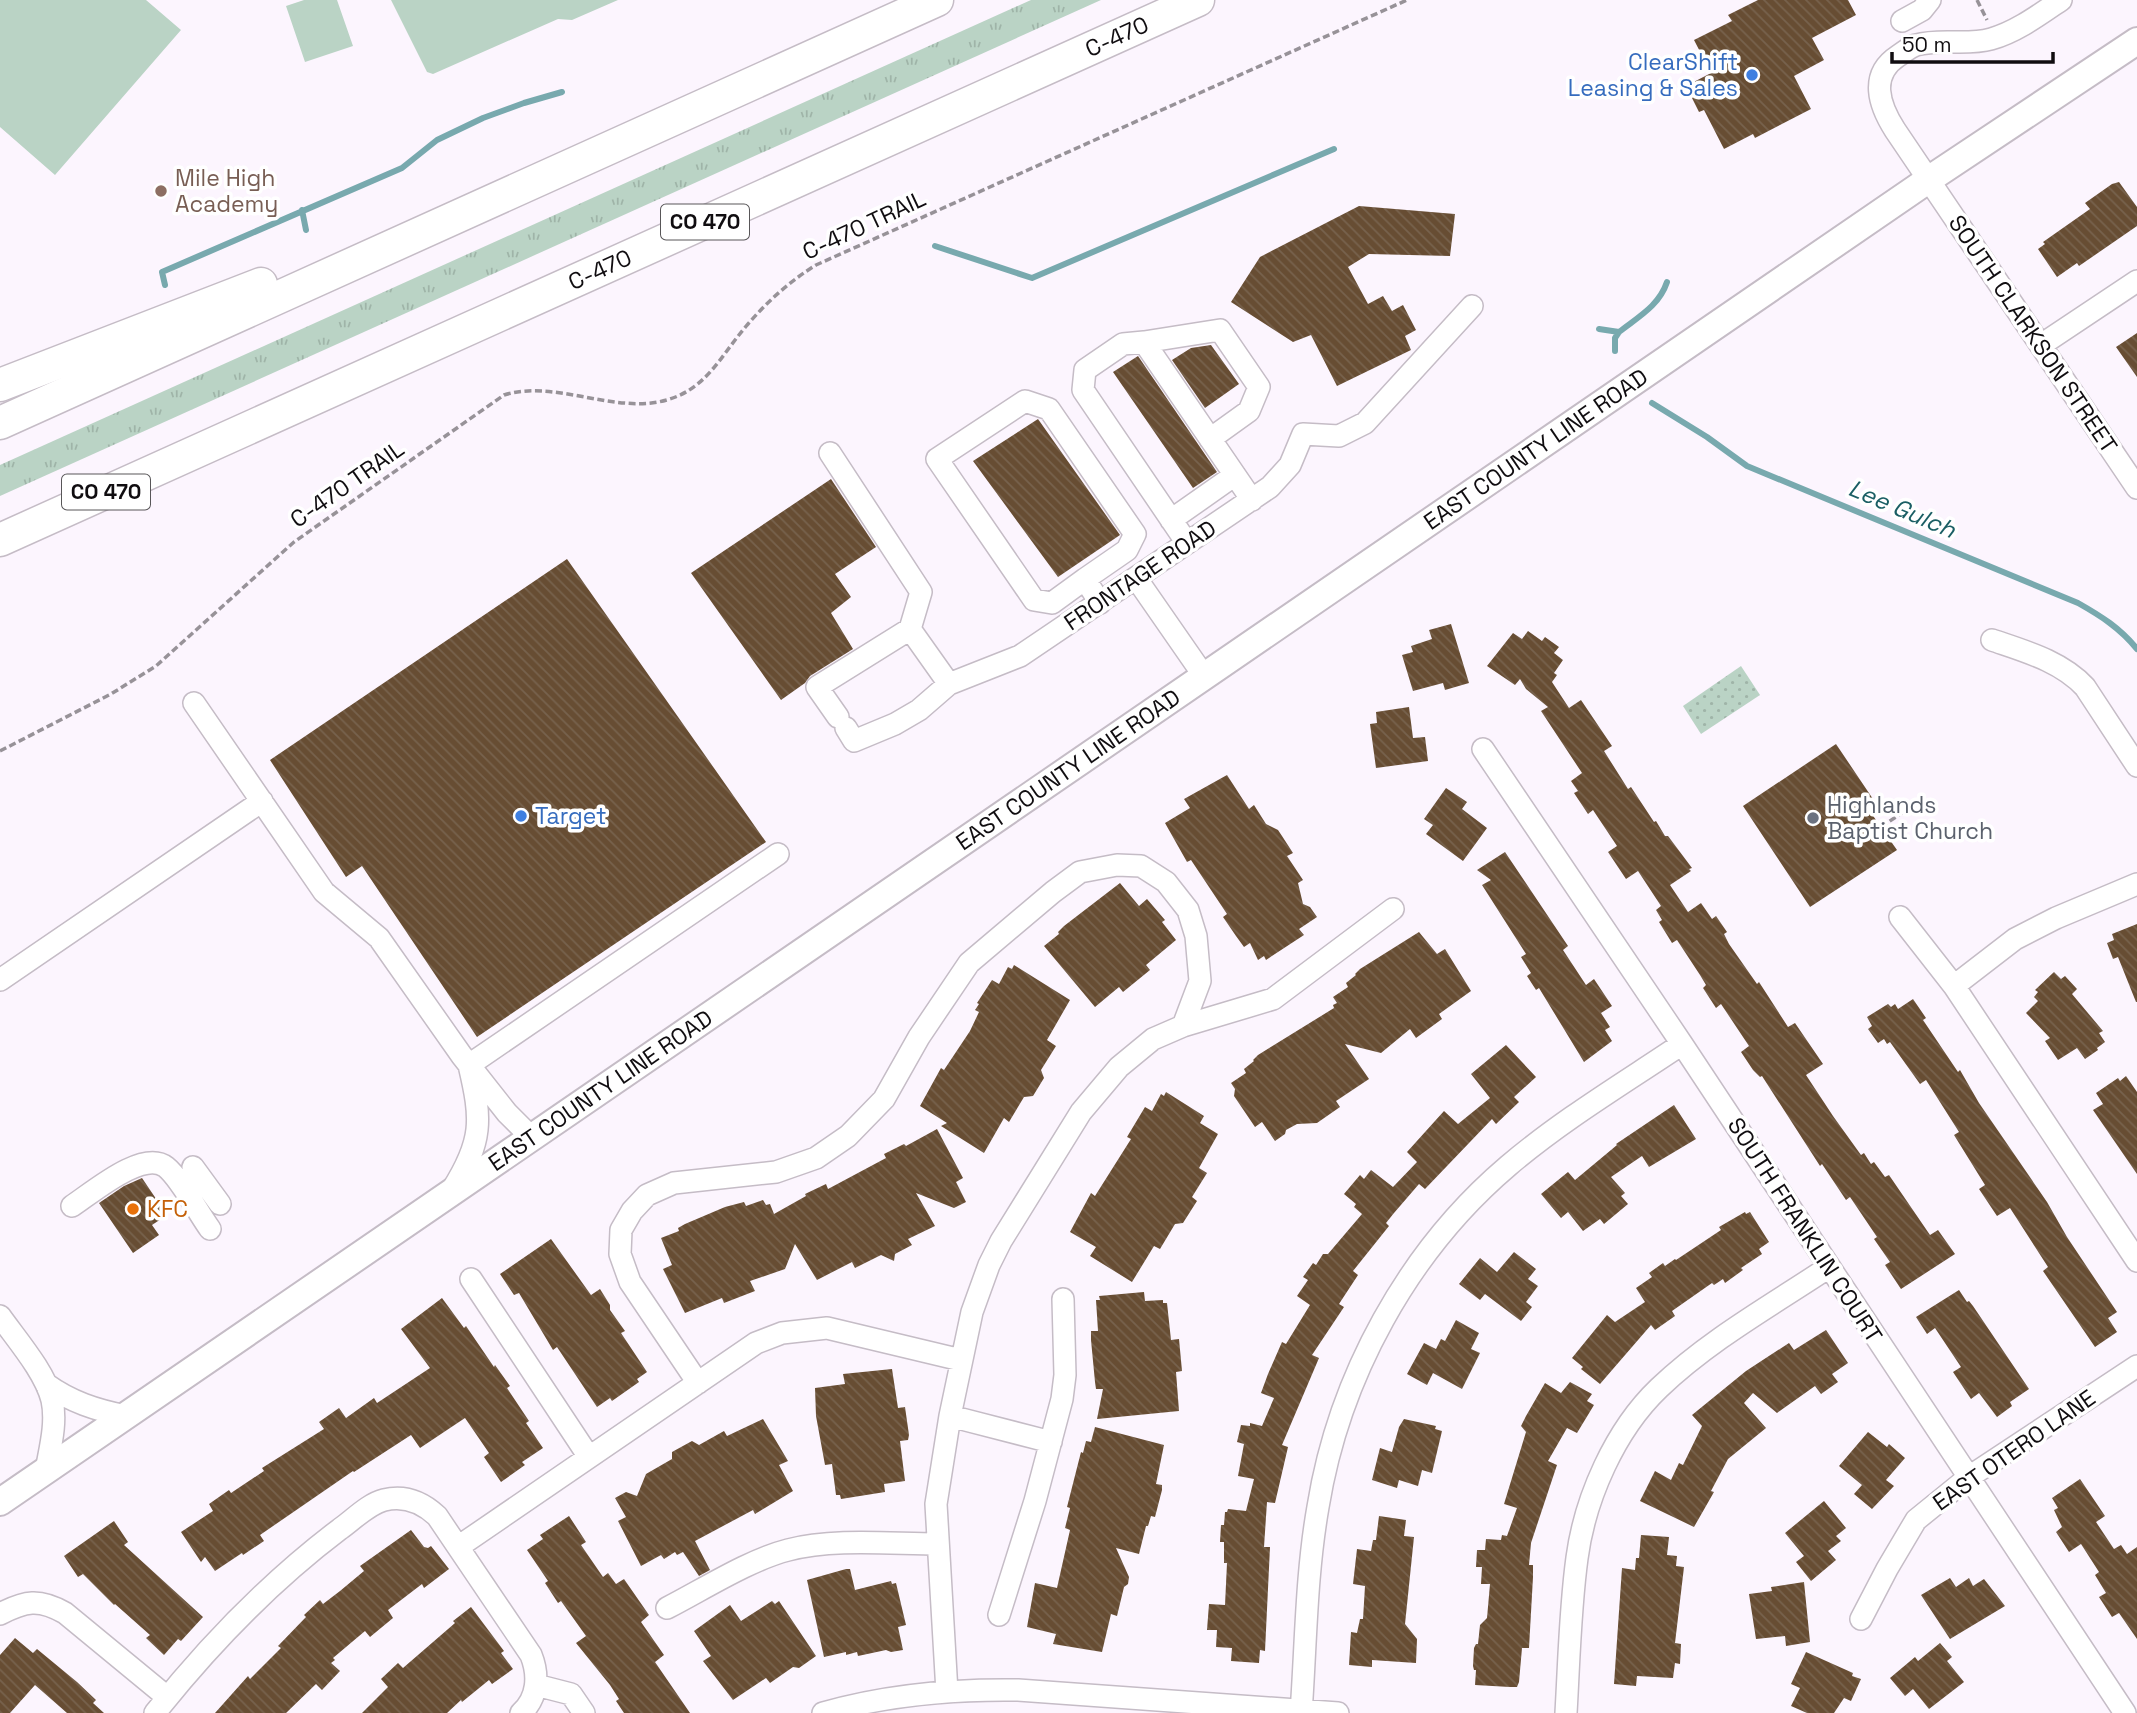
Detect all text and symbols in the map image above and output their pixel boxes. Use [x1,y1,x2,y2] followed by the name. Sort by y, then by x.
[1080,9,1153,64] street label: C-470
[1892,21,2053,65] scale bar
[1902,31,1952,58] text: 50 m
[1568,47,1738,103] place label: ClearShift Leasing & Sales
[1744,67,1760,83] marker: ClearShift Leasing & Sales
[175,163,278,219] place label: Mile High Academy
[153,183,169,199] marker: Mile High Academy
[798,183,930,267] street label: C-470 TRAIL
[661,204,749,240] road number: CO 470
[1942,209,2124,459] street label: SOUTH CLARKSON STREET
[563,242,636,297] street label: C-470
[1418,362,1654,536] street label: EAST COUNTY LINE ROAD
[284,434,410,534] street label: C-470 TRAIL
[1844,472,1961,545] water label: Lee Gulch
[62,475,150,510] road number: CO 470
[1058,513,1222,637] street label: FRONTAGE ROAD
[950,682,1186,857] street label: EAST COUNTY LINE ROAD
[1827,790,1993,846] place label: Highlands Baptist Church
[535,801,607,831] place label: Target
[513,808,529,824] marker: Target
[1805,810,1821,826] marker: Highlands Baptist Church
[482,1003,718,1178] street label: EAST COUNTY LINE ROAD
[1721,1112,1889,1348] street label: SOUTH FRANKLIN COURT
[147,1194,188,1224] place label: KFC
[125,1201,141,1217] marker: KFC
[1927,1383,2101,1517] street label: EAST OTERO LANE

